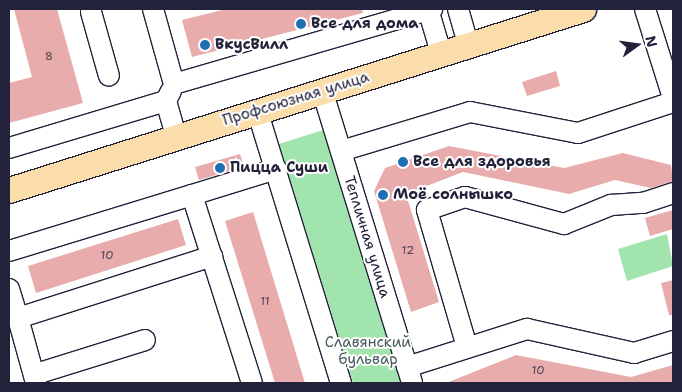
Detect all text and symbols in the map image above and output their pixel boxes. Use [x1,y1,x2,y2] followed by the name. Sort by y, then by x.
[311,15,419,33] place label: Все для дома
[295,18,307,30] marker: Все для дома
[612,20,662,70] north arrow
[641,34,662,49] text: N
[215,36,288,54] place label: ВкусВилл
[199,39,211,51] marker: ВкусВилл
[45,50,53,64] house number: 8
[221,68,371,130] street label: Профсоюзная улица
[413,153,551,171] place label: Все для здоровья
[397,156,409,168] marker: Все для здоровья
[230,159,328,177] place label: Пицца Суши
[214,162,226,174] marker: Пицца Суши
[340,174,394,300] street label: Тепличная улица
[393,186,513,204] place label: Моё солнышко
[377,189,389,201] marker: Моё солнышко
[402,244,414,258] house number: 12
[100,249,114,263] house number: 10
[260,295,270,309] house number: 11
[325,333,411,368] park label: Славянский бульвар
[531,364,545,378] house number: 10

